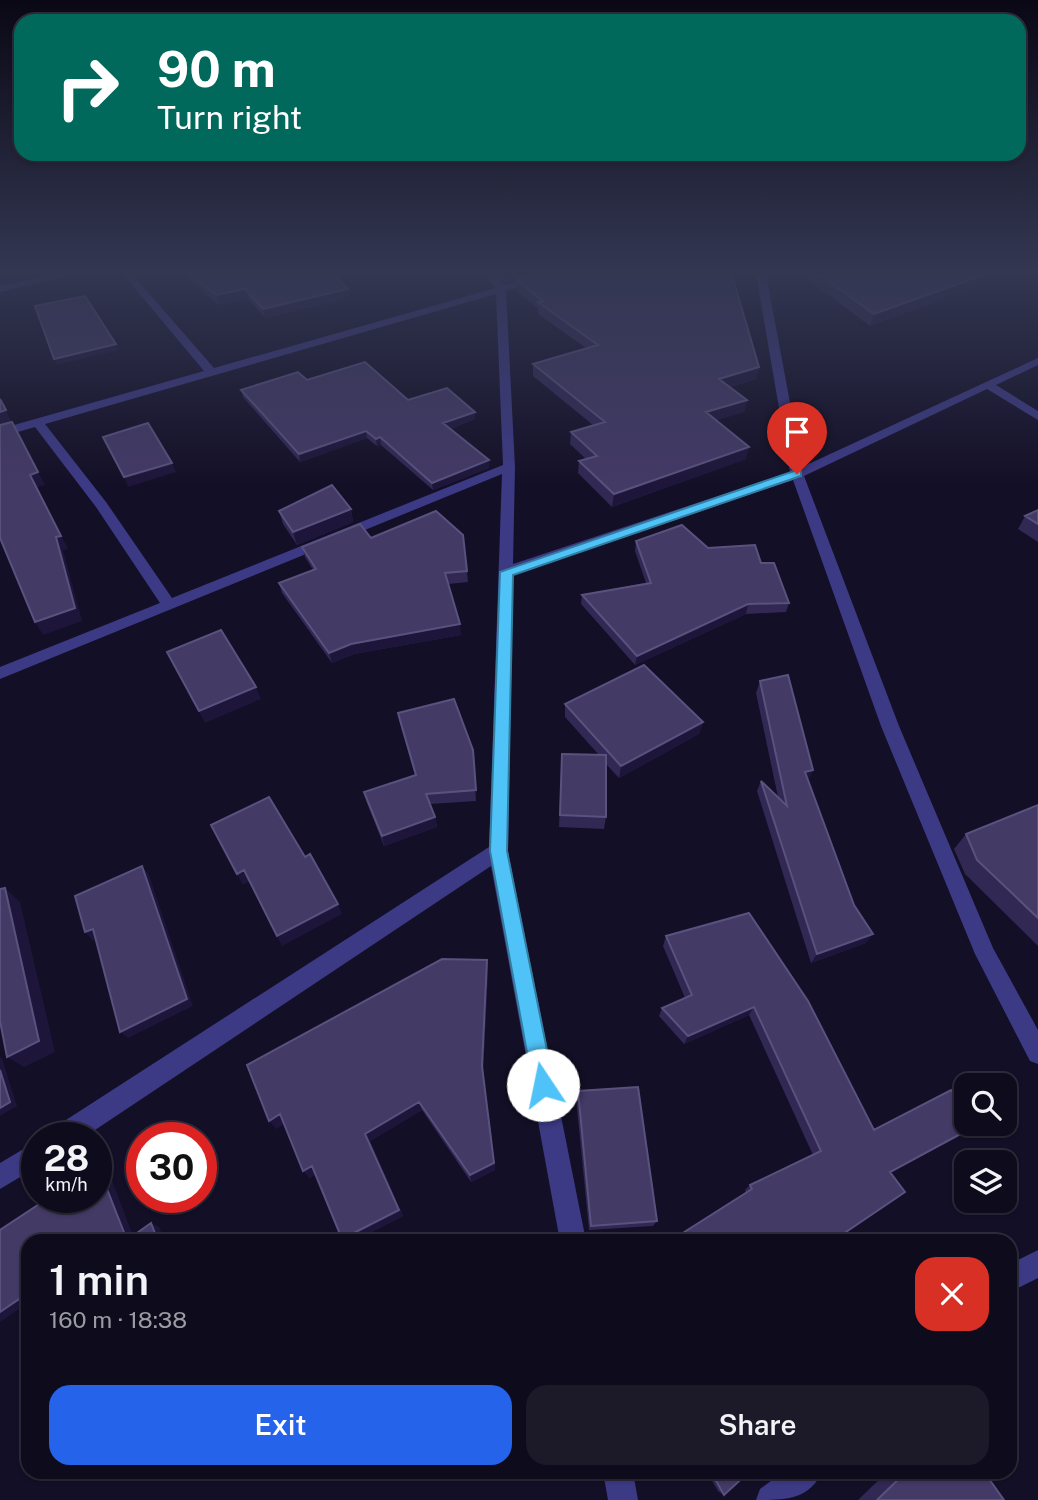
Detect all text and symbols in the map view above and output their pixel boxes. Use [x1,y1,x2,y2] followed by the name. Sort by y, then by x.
[157,40,276,98] text: 90 m
[42,42,133,133] icon: right
[157,99,302,136] text: Turn right
[767,402,827,474] pin
[778,413,816,451] icon: arrive
[506,1048,580,1122] position arrow
[954,1073,1017,1213] map controls
[954,1073,1017,1136] button: search
[126,1122,217,1213] speed limit sign: 30
[44,1138,89,1179] text: 28
[954,1150,1017,1213] button: layers
[45,1174,88,1195] text: km/h
[49,1255,149,1304] text: 1 min
[915,1257,989,1331] button: close
[49,1306,187,1333] text: 160 m · 18:38
[49,1385,512,1465] button: Exit
[526,1385,989,1465] button: Share

